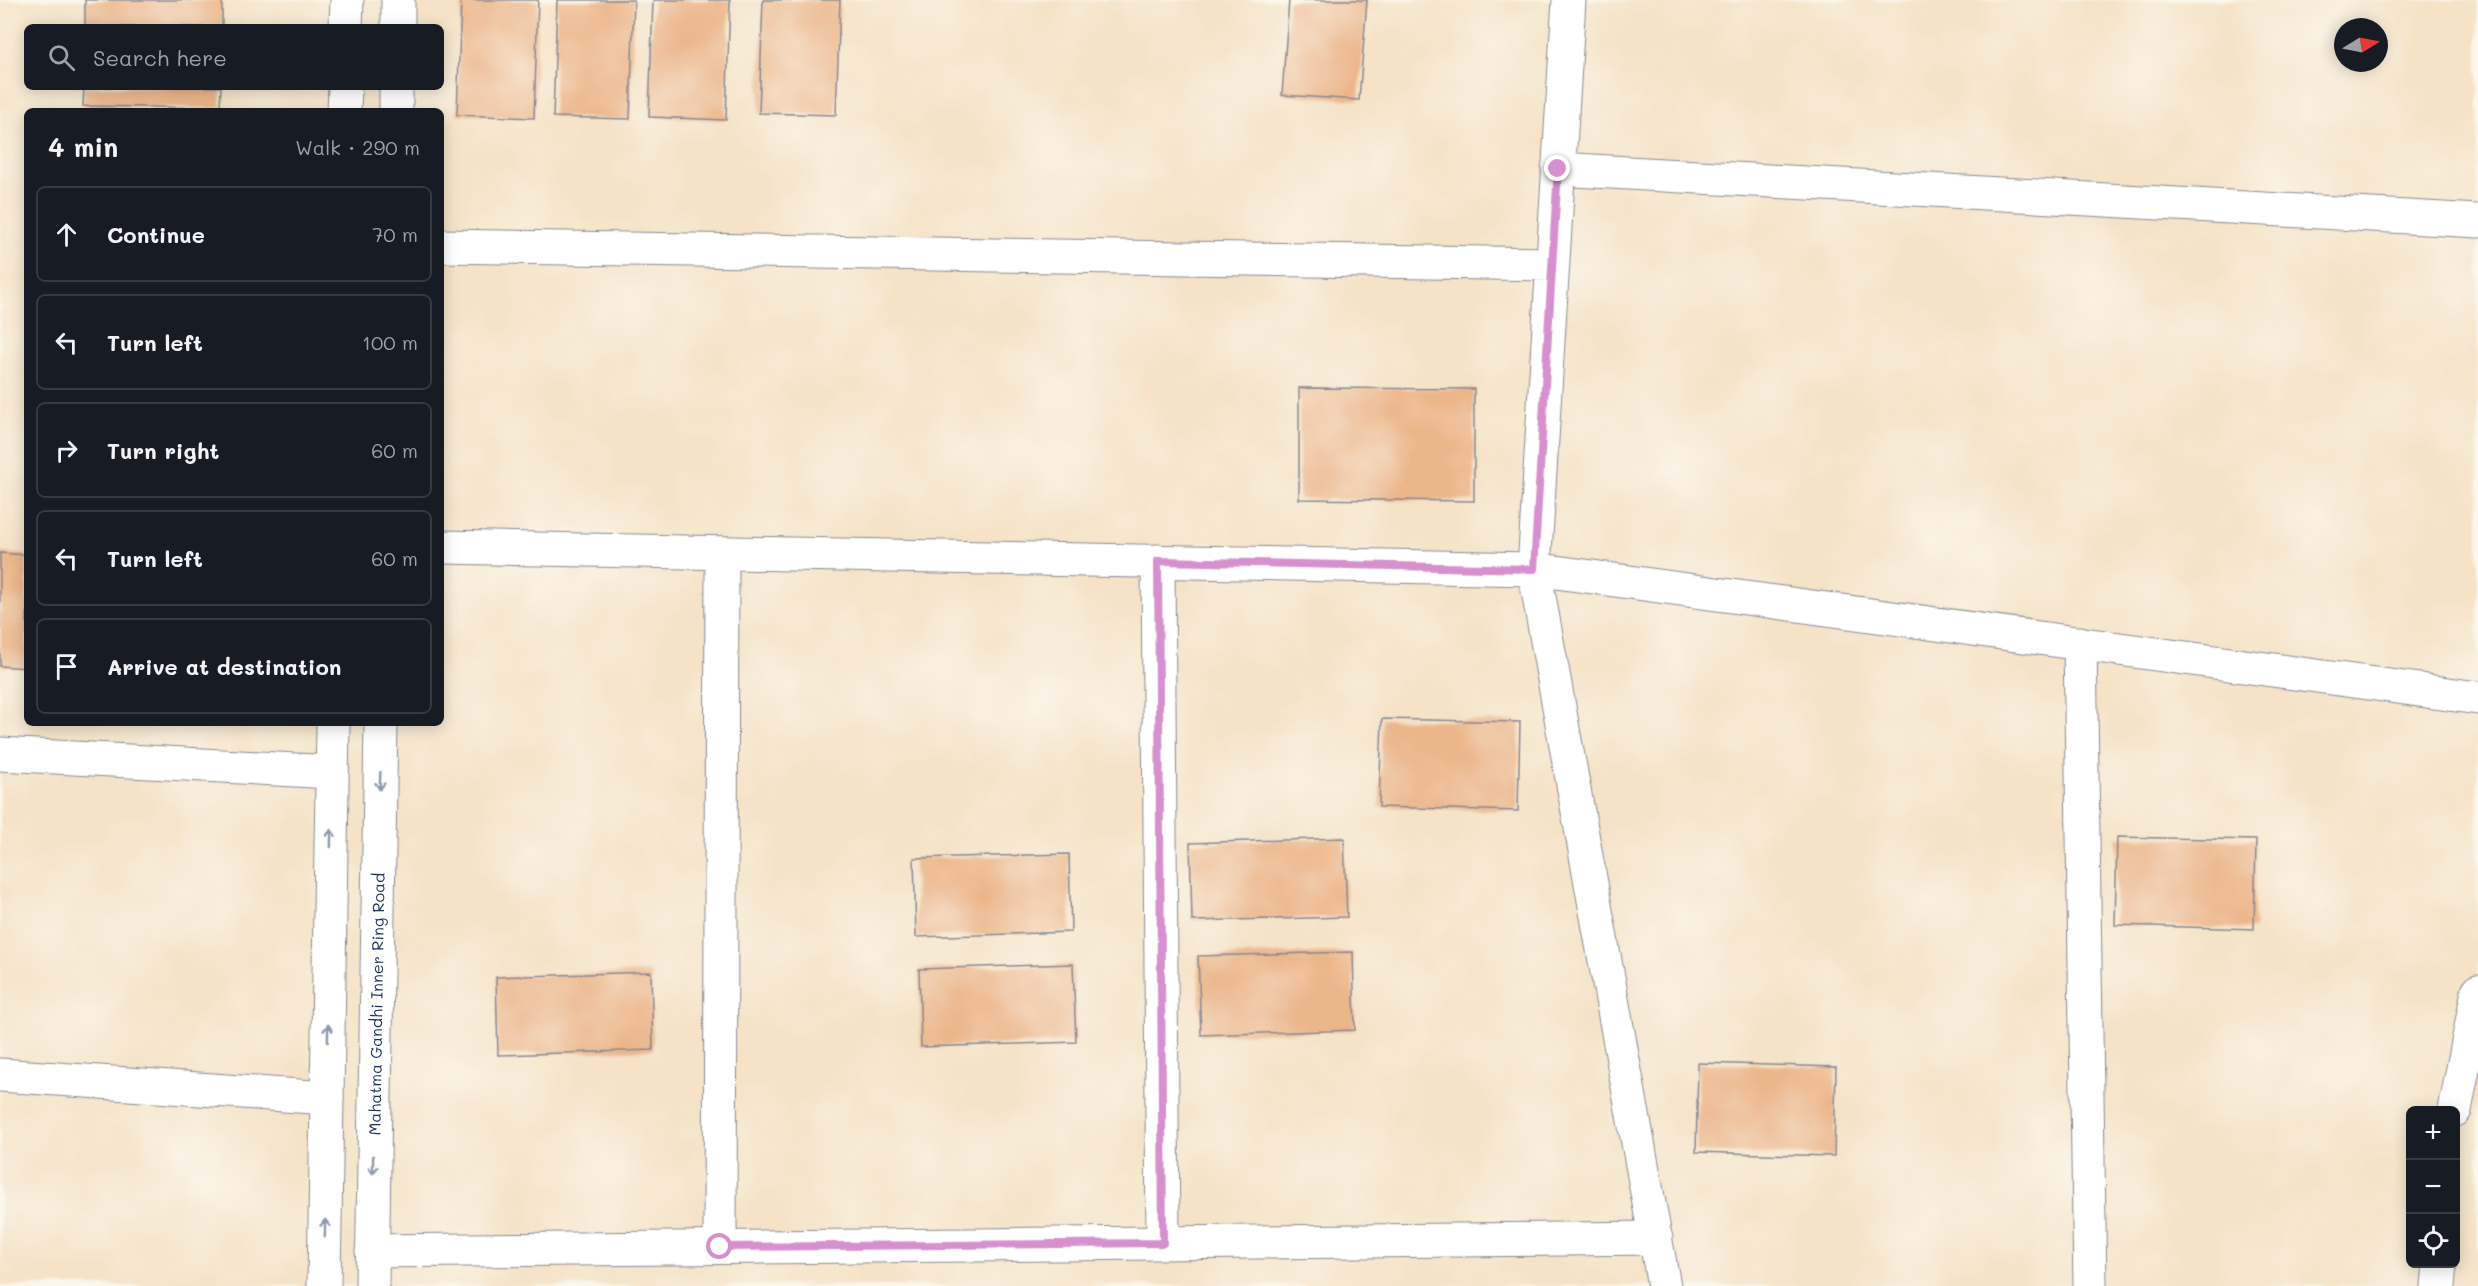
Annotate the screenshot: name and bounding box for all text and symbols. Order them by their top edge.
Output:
north arrow [2334,18,2388,72]
search box [24,24,444,90]
icon: search [45,41,78,74]
text: Search here [93,43,227,72]
text: 4 min [48,130,118,164]
text: Walk · 290 m [295,134,420,160]
route end [1544,155,1570,181]
icon: ahead [50,218,83,251]
text: Continue [107,220,205,249]
text: 70 m [372,221,418,247]
icon: left [50,326,83,359]
text: Turn left [107,328,203,357]
text: 100 m [362,329,418,355]
icon: right [50,434,83,467]
text: Turn right [107,436,219,465]
text: 60 m [371,437,418,463]
icon: left [50,542,83,575]
text: Turn left [107,544,203,573]
text: 60 m [371,545,418,571]
icon: arrive [50,650,83,683]
text: Arrive at destination [107,652,342,681]
one-way arrow [374,771,385,791]
one-way arrow [325,828,337,848]
street label: Mahatma Gandhi Inner Ring Road [363,873,389,1136]
one-way arrow [322,1023,334,1043]
map controls [2406,1106,2460,1268]
button: + [2406,1106,2460,1160]
one-way arrow [368,1155,379,1175]
button: − [2406,1160,2460,1214]
button: locate [2406,1214,2460,1268]
one-way arrow [320,1218,331,1238]
route start [706,1233,732,1259]

